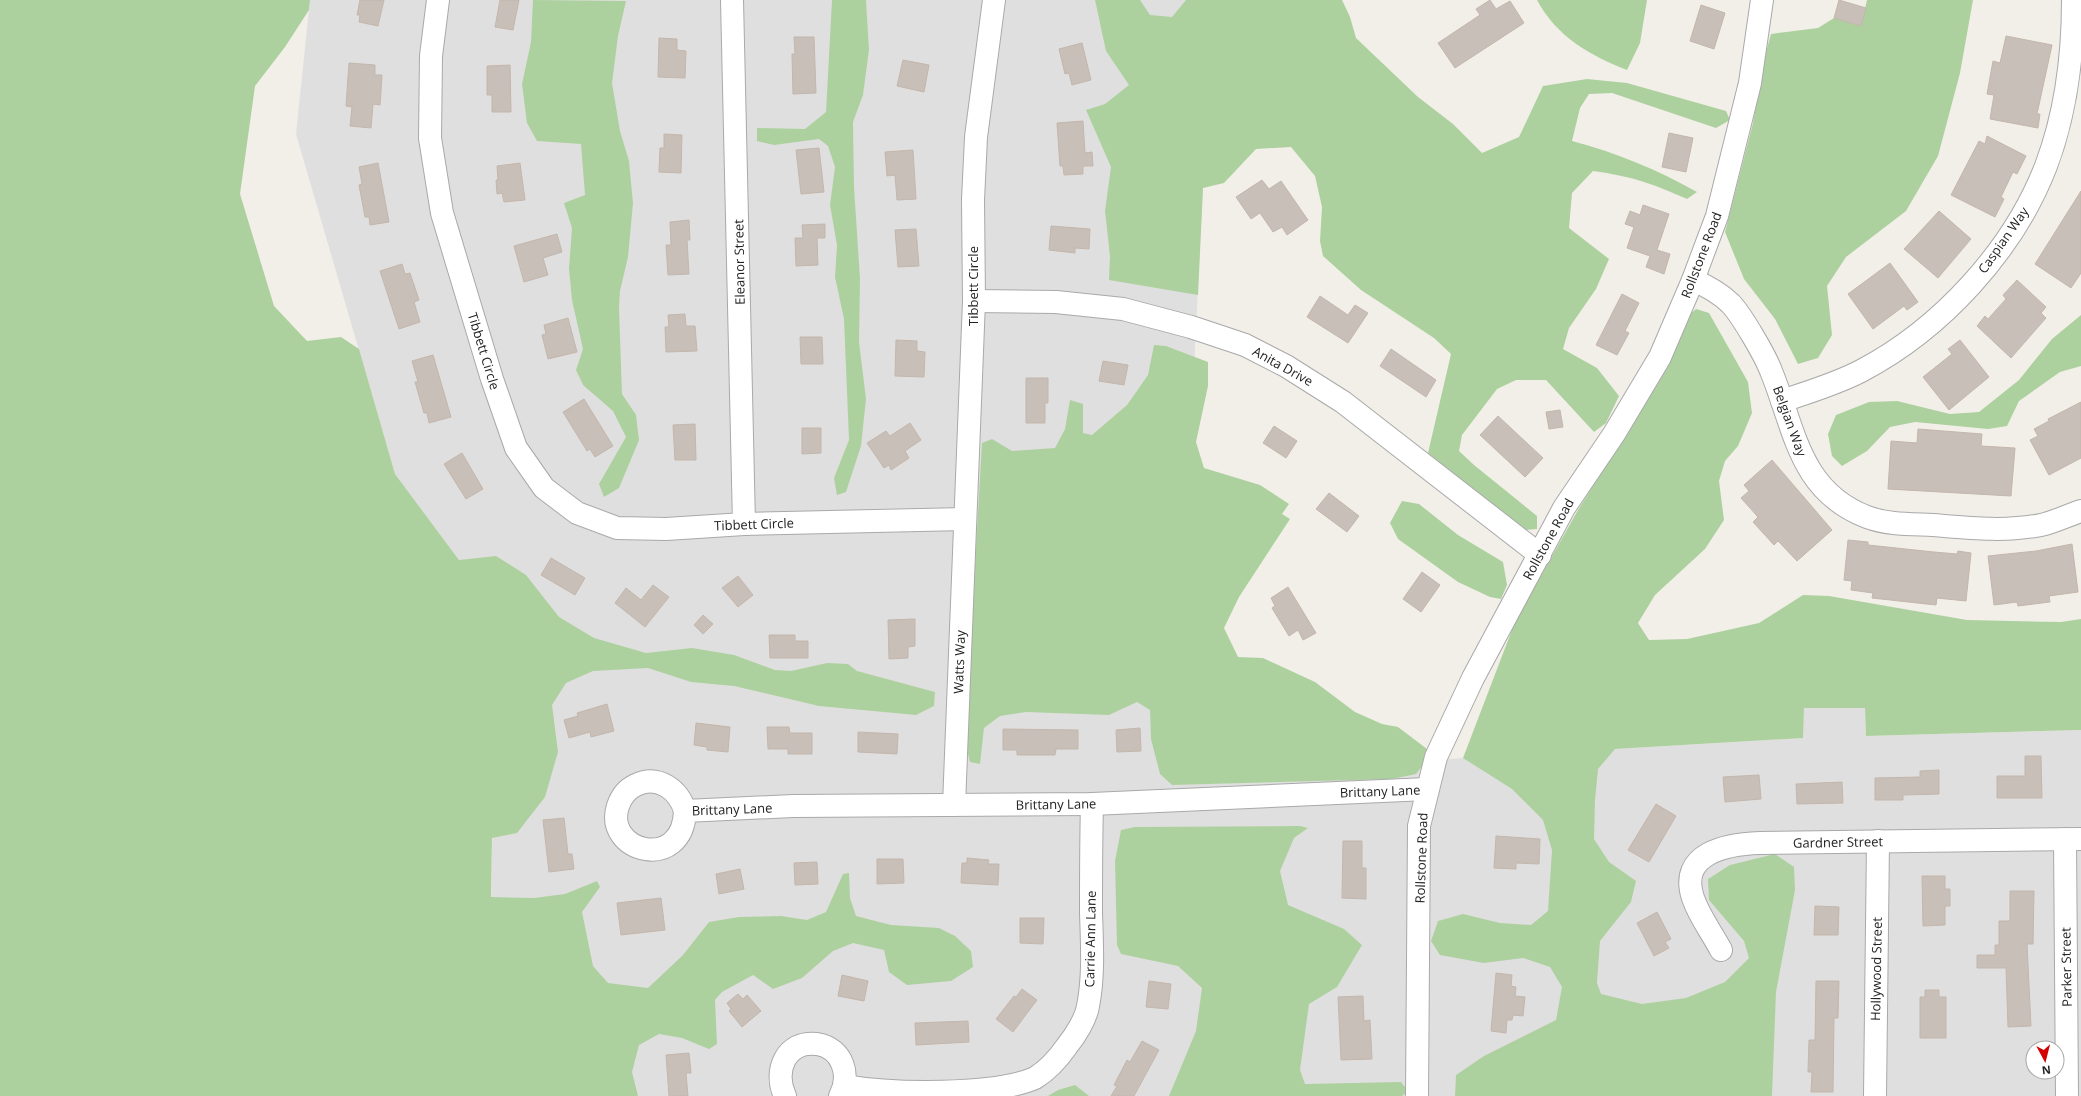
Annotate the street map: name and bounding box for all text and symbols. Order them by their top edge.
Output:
street label: Caspian Way [1974,203,2033,277]
street label: Rollstone Road [1676,209,1726,301]
street label: Eleanor Street [729,219,749,305]
street label: Tibbett Circle [964,246,982,326]
street label: Tibbett Circle [464,310,504,392]
street label: Anita Drive [1250,342,1316,390]
street label: Belgian Way [1769,383,1811,459]
street label: Rollstone Road [1518,495,1578,583]
street label: Tibbett Circle [714,514,794,534]
street label: Watts Way [949,629,969,694]
street label: Brittany Lane [1339,781,1421,801]
street label: Brittany Lane [1016,794,1096,814]
street label: Brittany Lane [691,799,773,819]
street label: Rollstone Road [1410,812,1432,904]
street label: Gardner Street [1793,832,1884,852]
street label: Carrie Ann Lane [1080,890,1100,988]
street label: Hollywood Street [1866,917,1886,1021]
street label: Parker Street [2056,927,2076,1007]
north arrow [2025,1040,2065,1080]
text: N [2041,1062,2052,1078]

